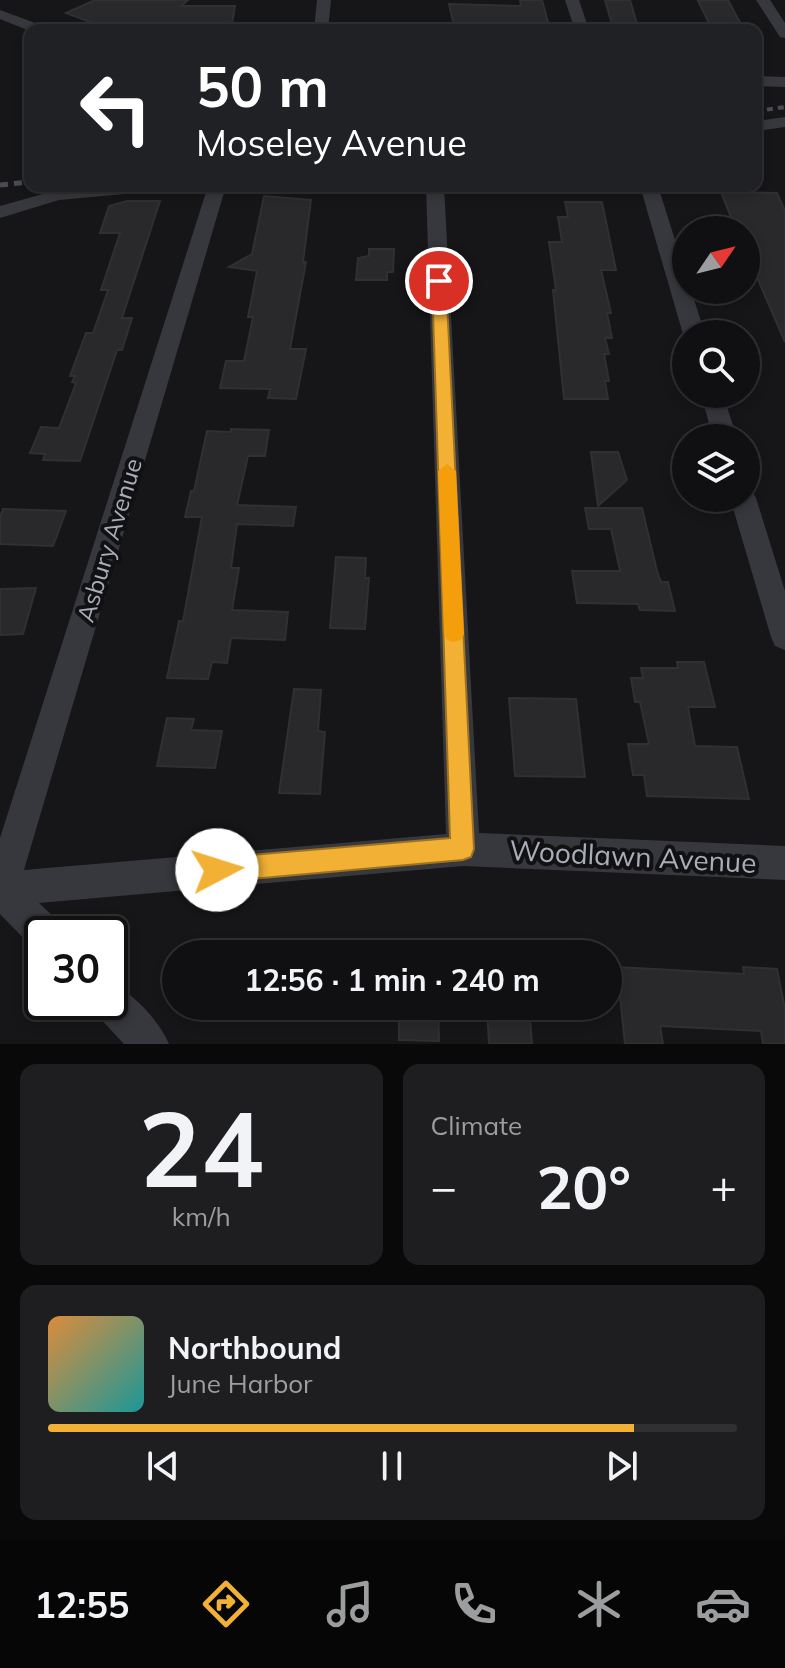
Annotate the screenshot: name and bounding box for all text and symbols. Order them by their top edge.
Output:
text: 50 m [196,51,329,121]
icon: left [64,56,168,160]
text: Moseley Avenue [196,120,467,165]
north arrow [672,216,760,304]
map controls [672,216,760,512]
pin [405,247,473,315]
icon: arrive [417,259,461,303]
button: search [672,320,760,408]
button: layers [672,424,760,512]
street label: Asbury Avenue [70,454,148,626]
position arrow [175,828,259,912]
street label: Woodlawn Avenue [509,832,757,880]
speed limit sign: 30 [24,916,128,1020]
text: 12:56 · 1 min · 240 m [244,961,540,999]
text: 24 [139,1082,264,1213]
text: Climate [431,1109,522,1142]
text: 20° [536,1149,631,1224]
text: − [431,1159,457,1214]
text: + [711,1159,737,1214]
text: km/h [172,1200,231,1233]
text: Northbound [168,1329,341,1367]
text: June Harbor [168,1367,313,1400]
icon: previous [141,1444,185,1488]
icon: pause [370,1444,414,1488]
icon: next [600,1444,644,1488]
icon: directions [198,1576,254,1632]
icon: music [322,1576,378,1632]
icon: phone [446,1576,502,1632]
icon: climate [571,1576,627,1632]
icon: car [695,1576,751,1632]
text: 12:55 [34,1582,129,1627]

